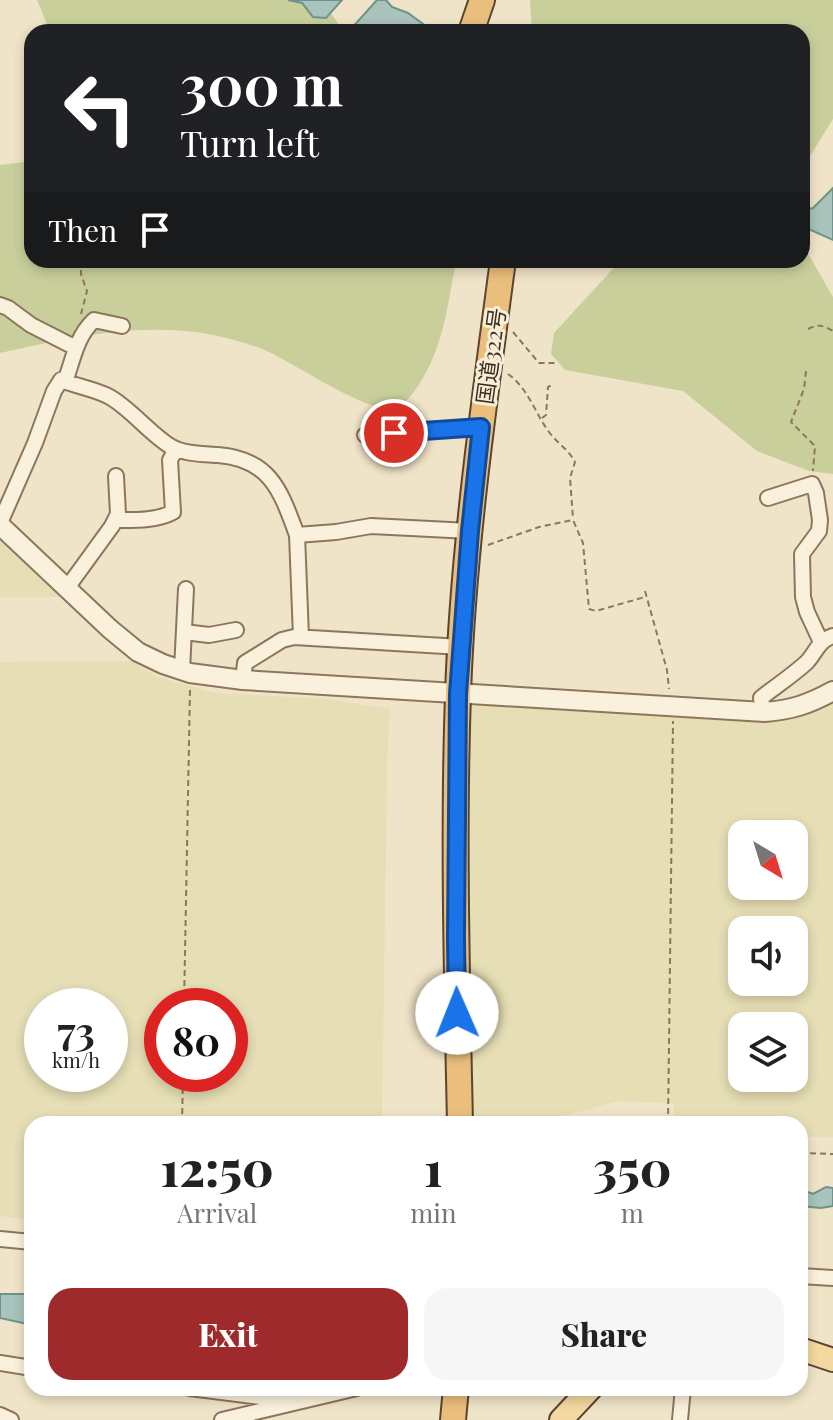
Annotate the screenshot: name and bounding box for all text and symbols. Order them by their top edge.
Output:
text: 300 m [180,46,343,121]
icon: left [48,56,152,160]
text: Turn left [180,118,319,166]
icon: arrive [133,208,177,252]
text: Then [48,210,117,250]
street label: 国道322号 [468,306,512,406]
pin [360,399,428,467]
icon: arrive [372,411,416,455]
north arrow [728,820,808,900]
map controls [728,820,808,1092]
button: sound [728,916,808,996]
position arrow [415,971,499,1055]
speed limit sign: 80 [144,988,248,1092]
text: 73 [57,1003,95,1056]
button: layers [728,1012,808,1092]
text: km/h [52,1046,100,1073]
text: 12:50 [161,1135,274,1199]
text: 1 [424,1135,443,1199]
text: 350 [593,1135,671,1199]
text: Arrival [177,1195,257,1230]
text: min [410,1195,456,1230]
text: m [621,1195,644,1230]
button: Exit [48,1288,408,1380]
button: Share [424,1288,784,1380]

